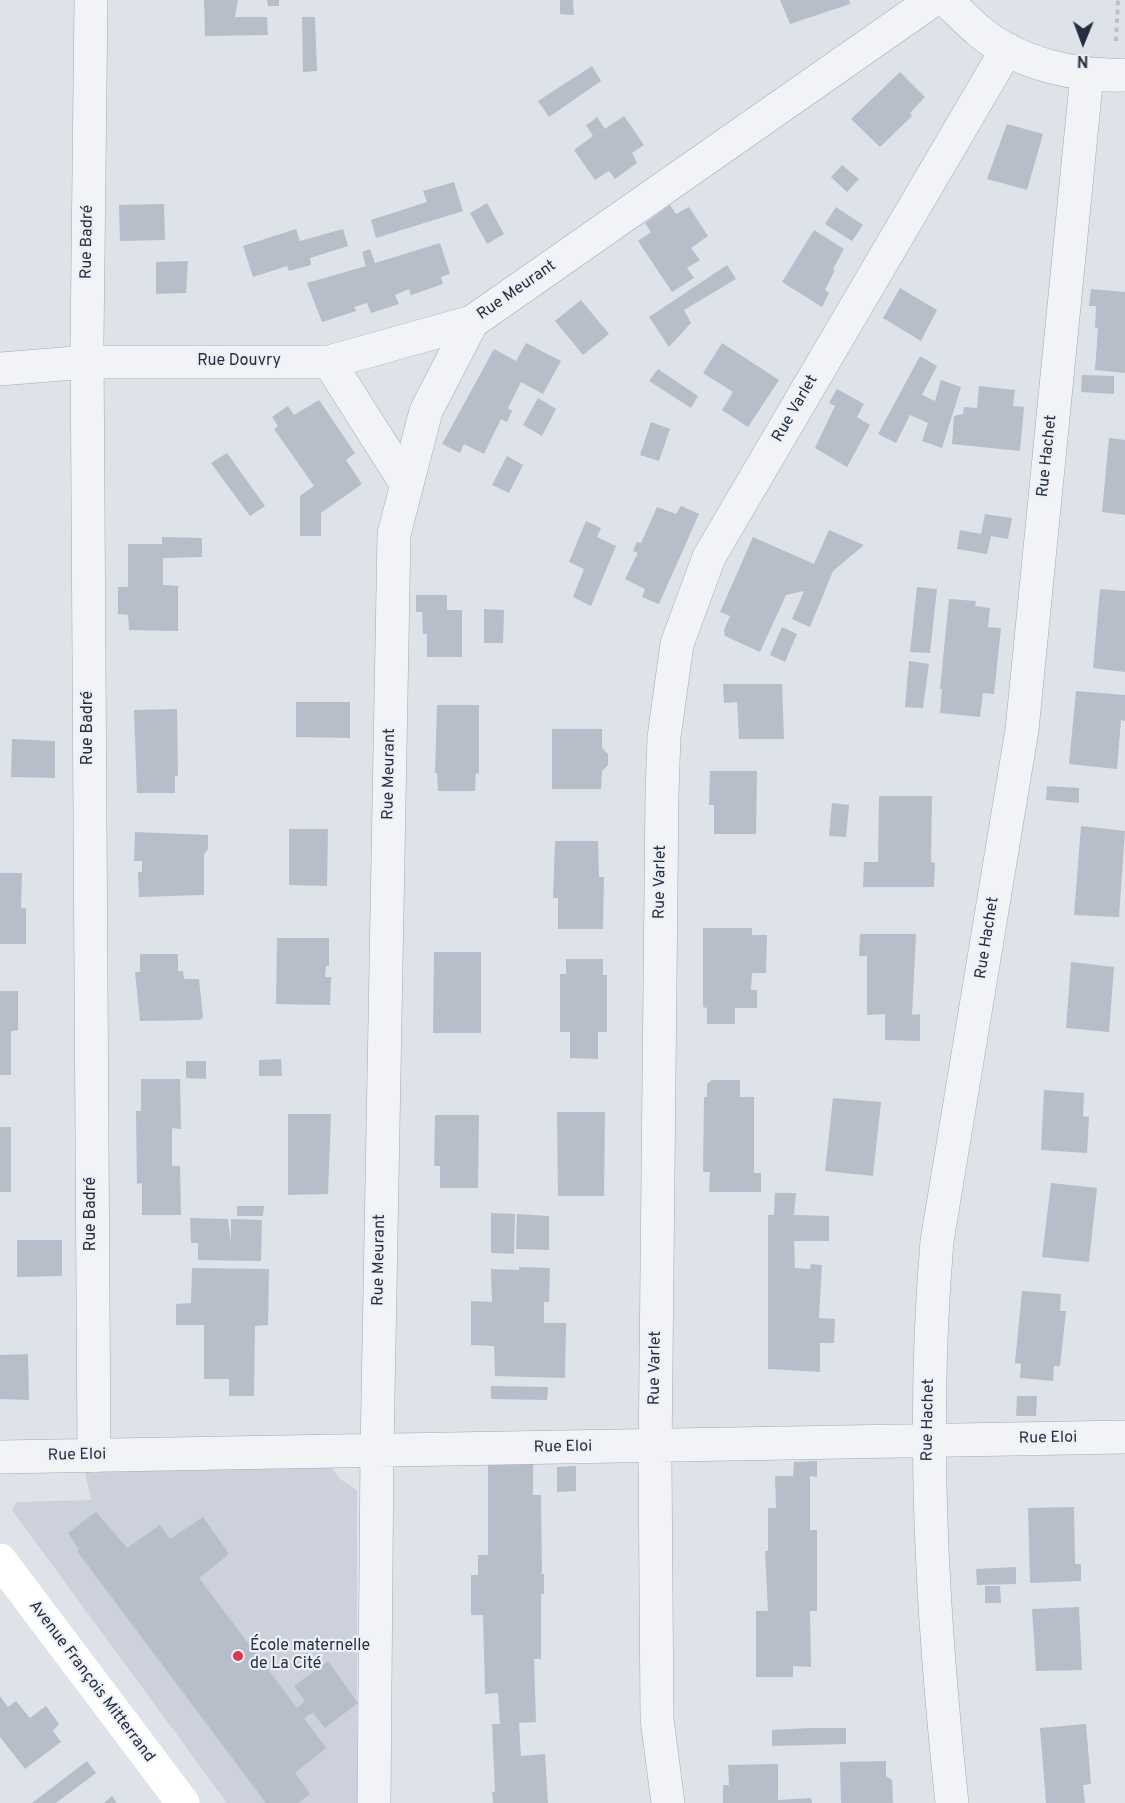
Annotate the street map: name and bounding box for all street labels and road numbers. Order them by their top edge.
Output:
street label: Rue Badré [78,205,98,279]
street label: Rue Meurant [474,257,560,325]
street label: Rue Douvry [197,352,281,372]
street label: Rue Varlet [769,372,823,446]
street label: Rue Hachet [1034,414,1062,498]
street label: Rue Badré [79,691,99,765]
street label: Rue Meurant [380,728,400,820]
street label: Rue Varlet [651,845,671,919]
street label: Rue Hachet [972,896,1004,980]
street label: Rue Badré [82,1177,102,1251]
street label: Rue Meurant [370,1214,390,1306]
street label: Rue Varlet [646,1331,666,1405]
street label: Rue Hachet [919,1378,939,1462]
street label: Rue Eloi [1019,1429,1077,1449]
street label: Rue Eloi [534,1438,592,1458]
street label: Rue Eloi [48,1446,106,1466]
street label: Avenue François Mitterrand [24,1597,158,1767]

